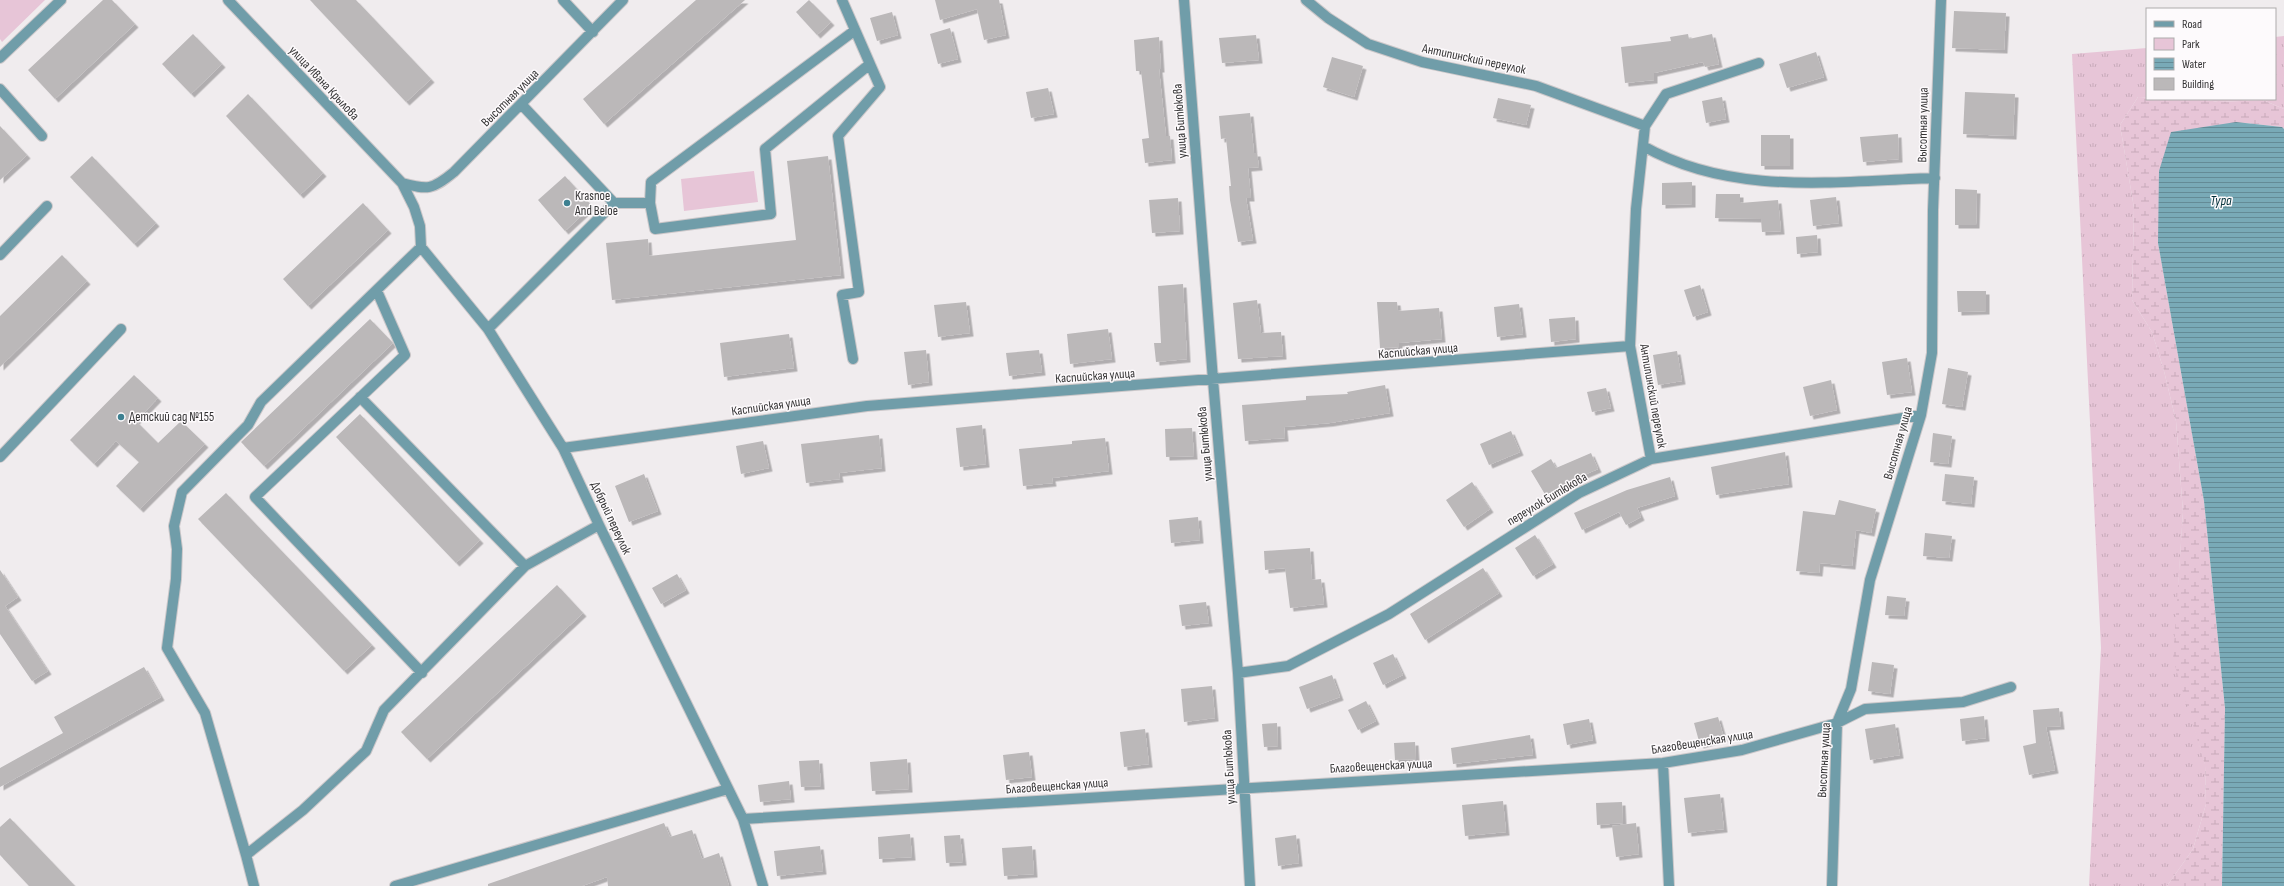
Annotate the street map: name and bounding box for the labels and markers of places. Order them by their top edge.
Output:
place label: Krasnoe And Beloe [574,188,618,219]
marker: Krasnoe And Beloe [562,198,572,208]
place label: Детский сад №155 [129,409,214,425]
marker: Детский сад №155 [116,412,126,422]

